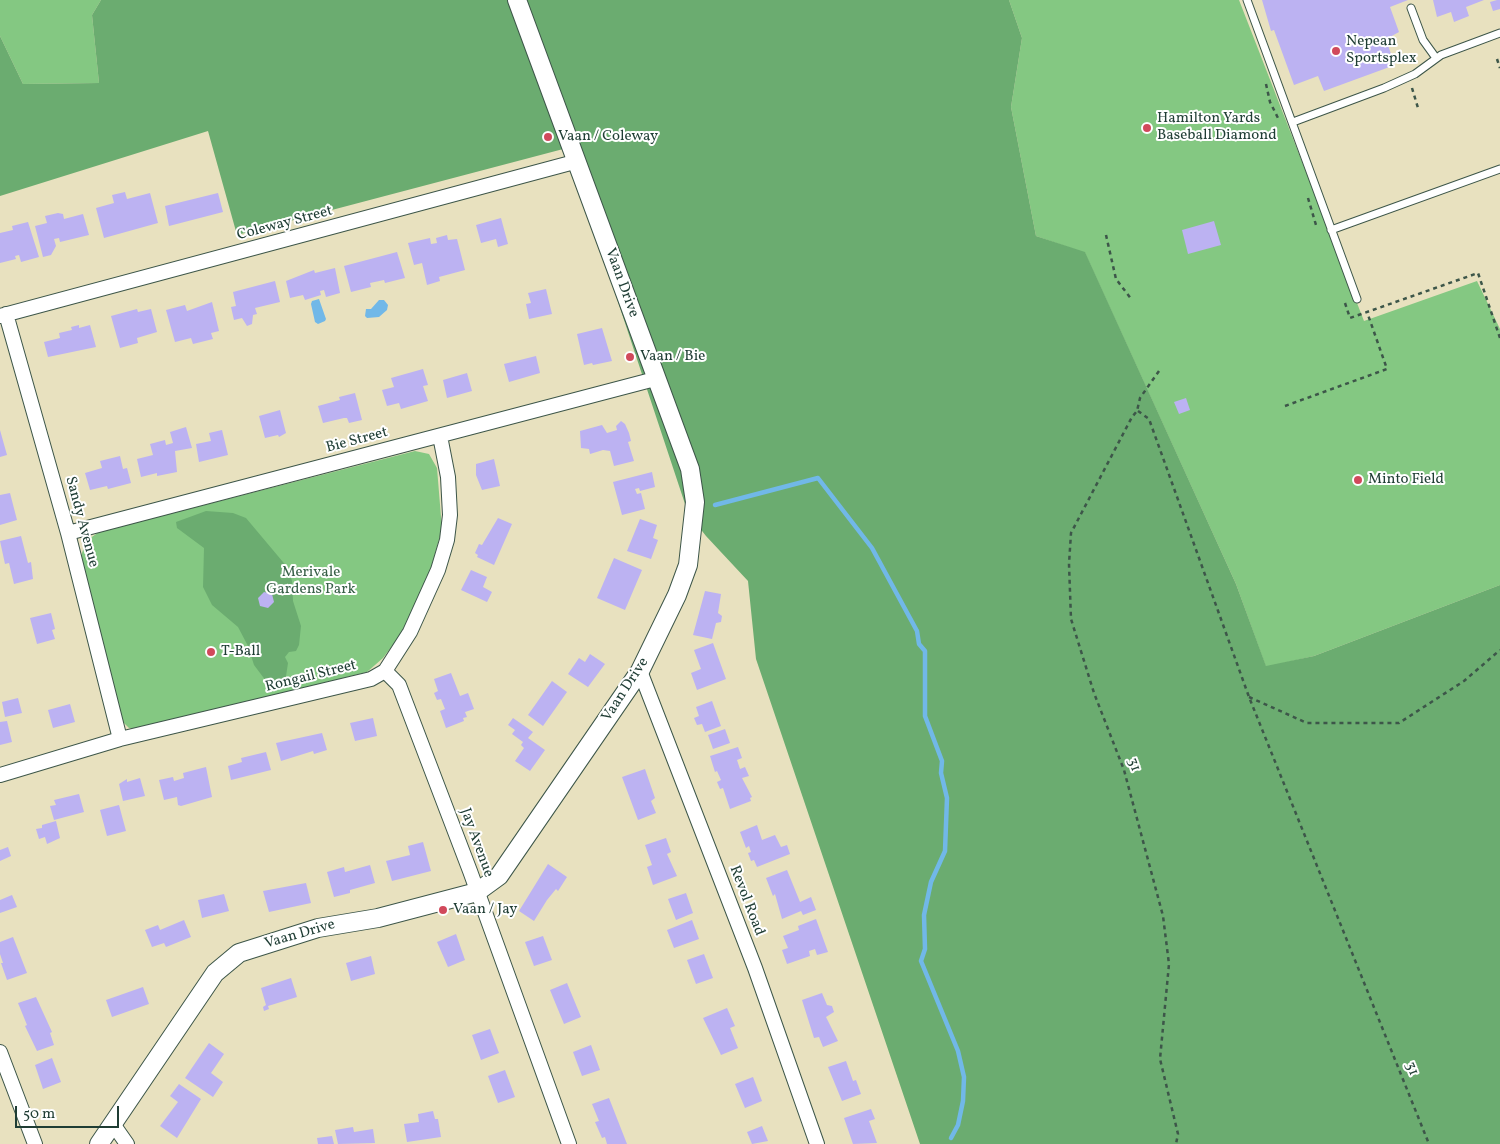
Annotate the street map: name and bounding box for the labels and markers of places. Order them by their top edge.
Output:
place label: Nepean Sportsplex [1346,33,1417,68]
marker: Nepean Sportsplex [1330,45,1342,57]
place label: Hamilton Yards Baseball Diamond [1157,110,1277,145]
marker: Hamilton Yards Baseball Diamond [1141,122,1153,134]
place label: Vaan / Coleway [558,128,658,146]
marker: Vaan / Coleway [542,131,554,143]
place label: Vaan / Bie [640,348,705,366]
marker: Vaan / Bie [624,351,636,363]
place label: Minto Field [1368,471,1444,489]
marker: Minto Field [1352,474,1364,486]
place label: T-Ball [221,643,260,661]
marker: T-Ball [205,646,217,658]
place label: Vaan / Jay [453,901,517,919]
marker: Vaan / Jay [437,904,449,916]

